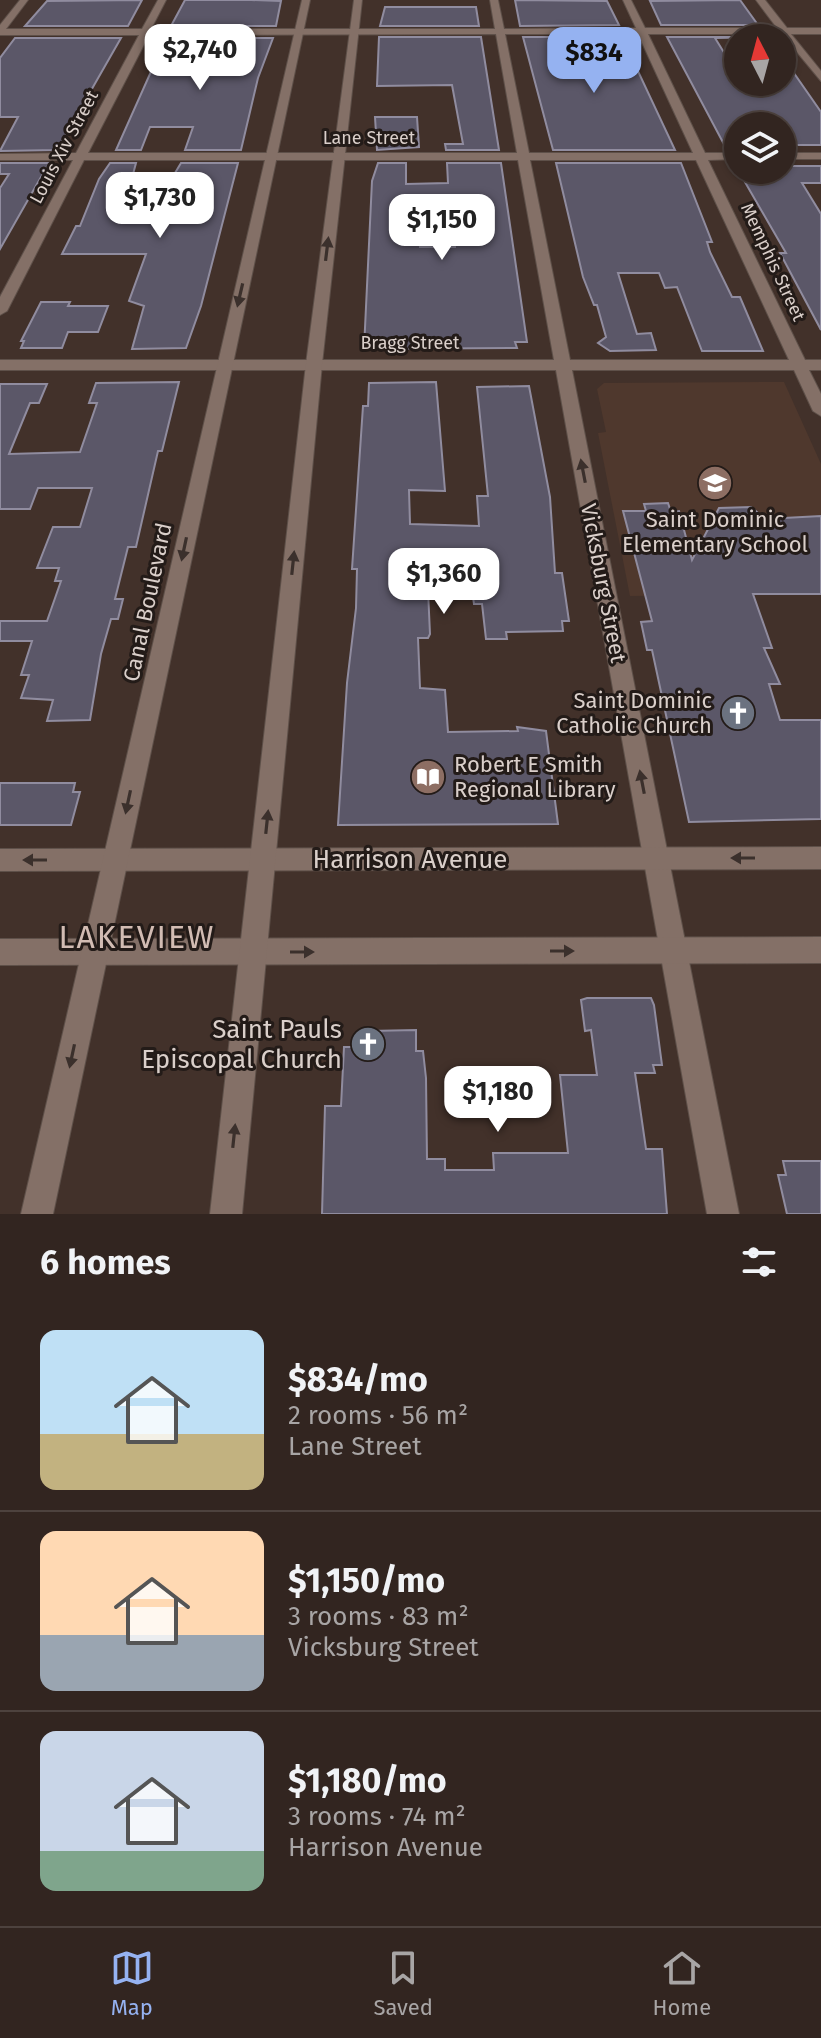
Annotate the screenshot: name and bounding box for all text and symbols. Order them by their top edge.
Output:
pin: $2,740 [135,24,265,92]
north arrow [724,24,796,96]
map controls [724,24,796,184]
pin: $834 [547,27,641,95]
text: $2,740 [163,34,237,65]
text: $834 [565,37,623,68]
street label: Louis Xiv Street [25,86,103,207]
button: layers [724,112,796,184]
street label: Lane Street [323,127,416,149]
pin: $1,730 [95,172,225,240]
text: $1,730 [124,182,196,213]
pin: $1,150 [377,194,507,262]
street label: Memphis Street [736,200,810,325]
text: $1,150 [407,204,477,235]
one-way arrow [321,236,334,261]
one-way arrow [233,282,246,307]
street label: Bragg Street [360,332,460,354]
one-way arrow [576,459,589,484]
school or university icon: Saint Dominic Elementary School [696,464,734,502]
street label: Vicksburg Street [575,501,632,665]
place label: Saint Dominic Elementary School [622,506,808,558]
street label: Canal Boulevard [117,520,178,684]
one-way arrow [177,536,190,561]
pin: $1,360 [379,548,509,616]
one-way arrow [287,550,300,575]
text: $1,360 [406,558,482,589]
place label: Saint Dominic Catholic Church [556,687,712,739]
church icon: Saint Dominic Catholic Church [719,694,757,732]
place label: Robert E Smith Regional Library [454,751,616,803]
library icon: Robert E Smith Regional Library [409,758,447,796]
one-way arrow [635,769,648,794]
one-way arrow [121,790,134,815]
one-way arrow [260,809,273,834]
street label: Harrison Avenue [313,844,507,875]
one-way arrow [730,852,755,864]
one-way arrow [22,854,47,866]
district label: LAKEVIEW [58,918,216,956]
one-way arrow [550,945,575,957]
one-way arrow [290,946,315,958]
place label: Saint Pauls Episcopal Church [141,1014,342,1075]
church icon: Saint Pauls Episcopal Church [349,1025,387,1063]
one-way arrow [65,1044,78,1069]
pin: $1,180 [433,1066,563,1134]
text: $1,180 [462,1076,534,1107]
one-way arrow [228,1123,241,1148]
icon: filters [737,1240,781,1284]
text: 6 homes [40,1242,171,1283]
text: $834/mo [288,1359,428,1400]
icon: home [104,1362,200,1458]
text: 2 rooms · 56 m² [288,1400,468,1431]
text: Lane Street [288,1431,422,1462]
text: $1,150/mo [288,1560,445,1601]
icon: home [104,1563,200,1659]
text: 3 rooms · 83 m² [288,1601,469,1632]
text: Vicksburg Street [288,1632,479,1663]
text: $1,180/mo [288,1760,447,1801]
icon: home [104,1763,200,1859]
text: 3 rooms · 74 m² [288,1801,466,1832]
text: Harrison Avenue [288,1832,483,1863]
tab: Map [110,1946,154,2021]
tab: Saved [373,1946,433,2021]
tab: Home [653,1946,711,2021]

